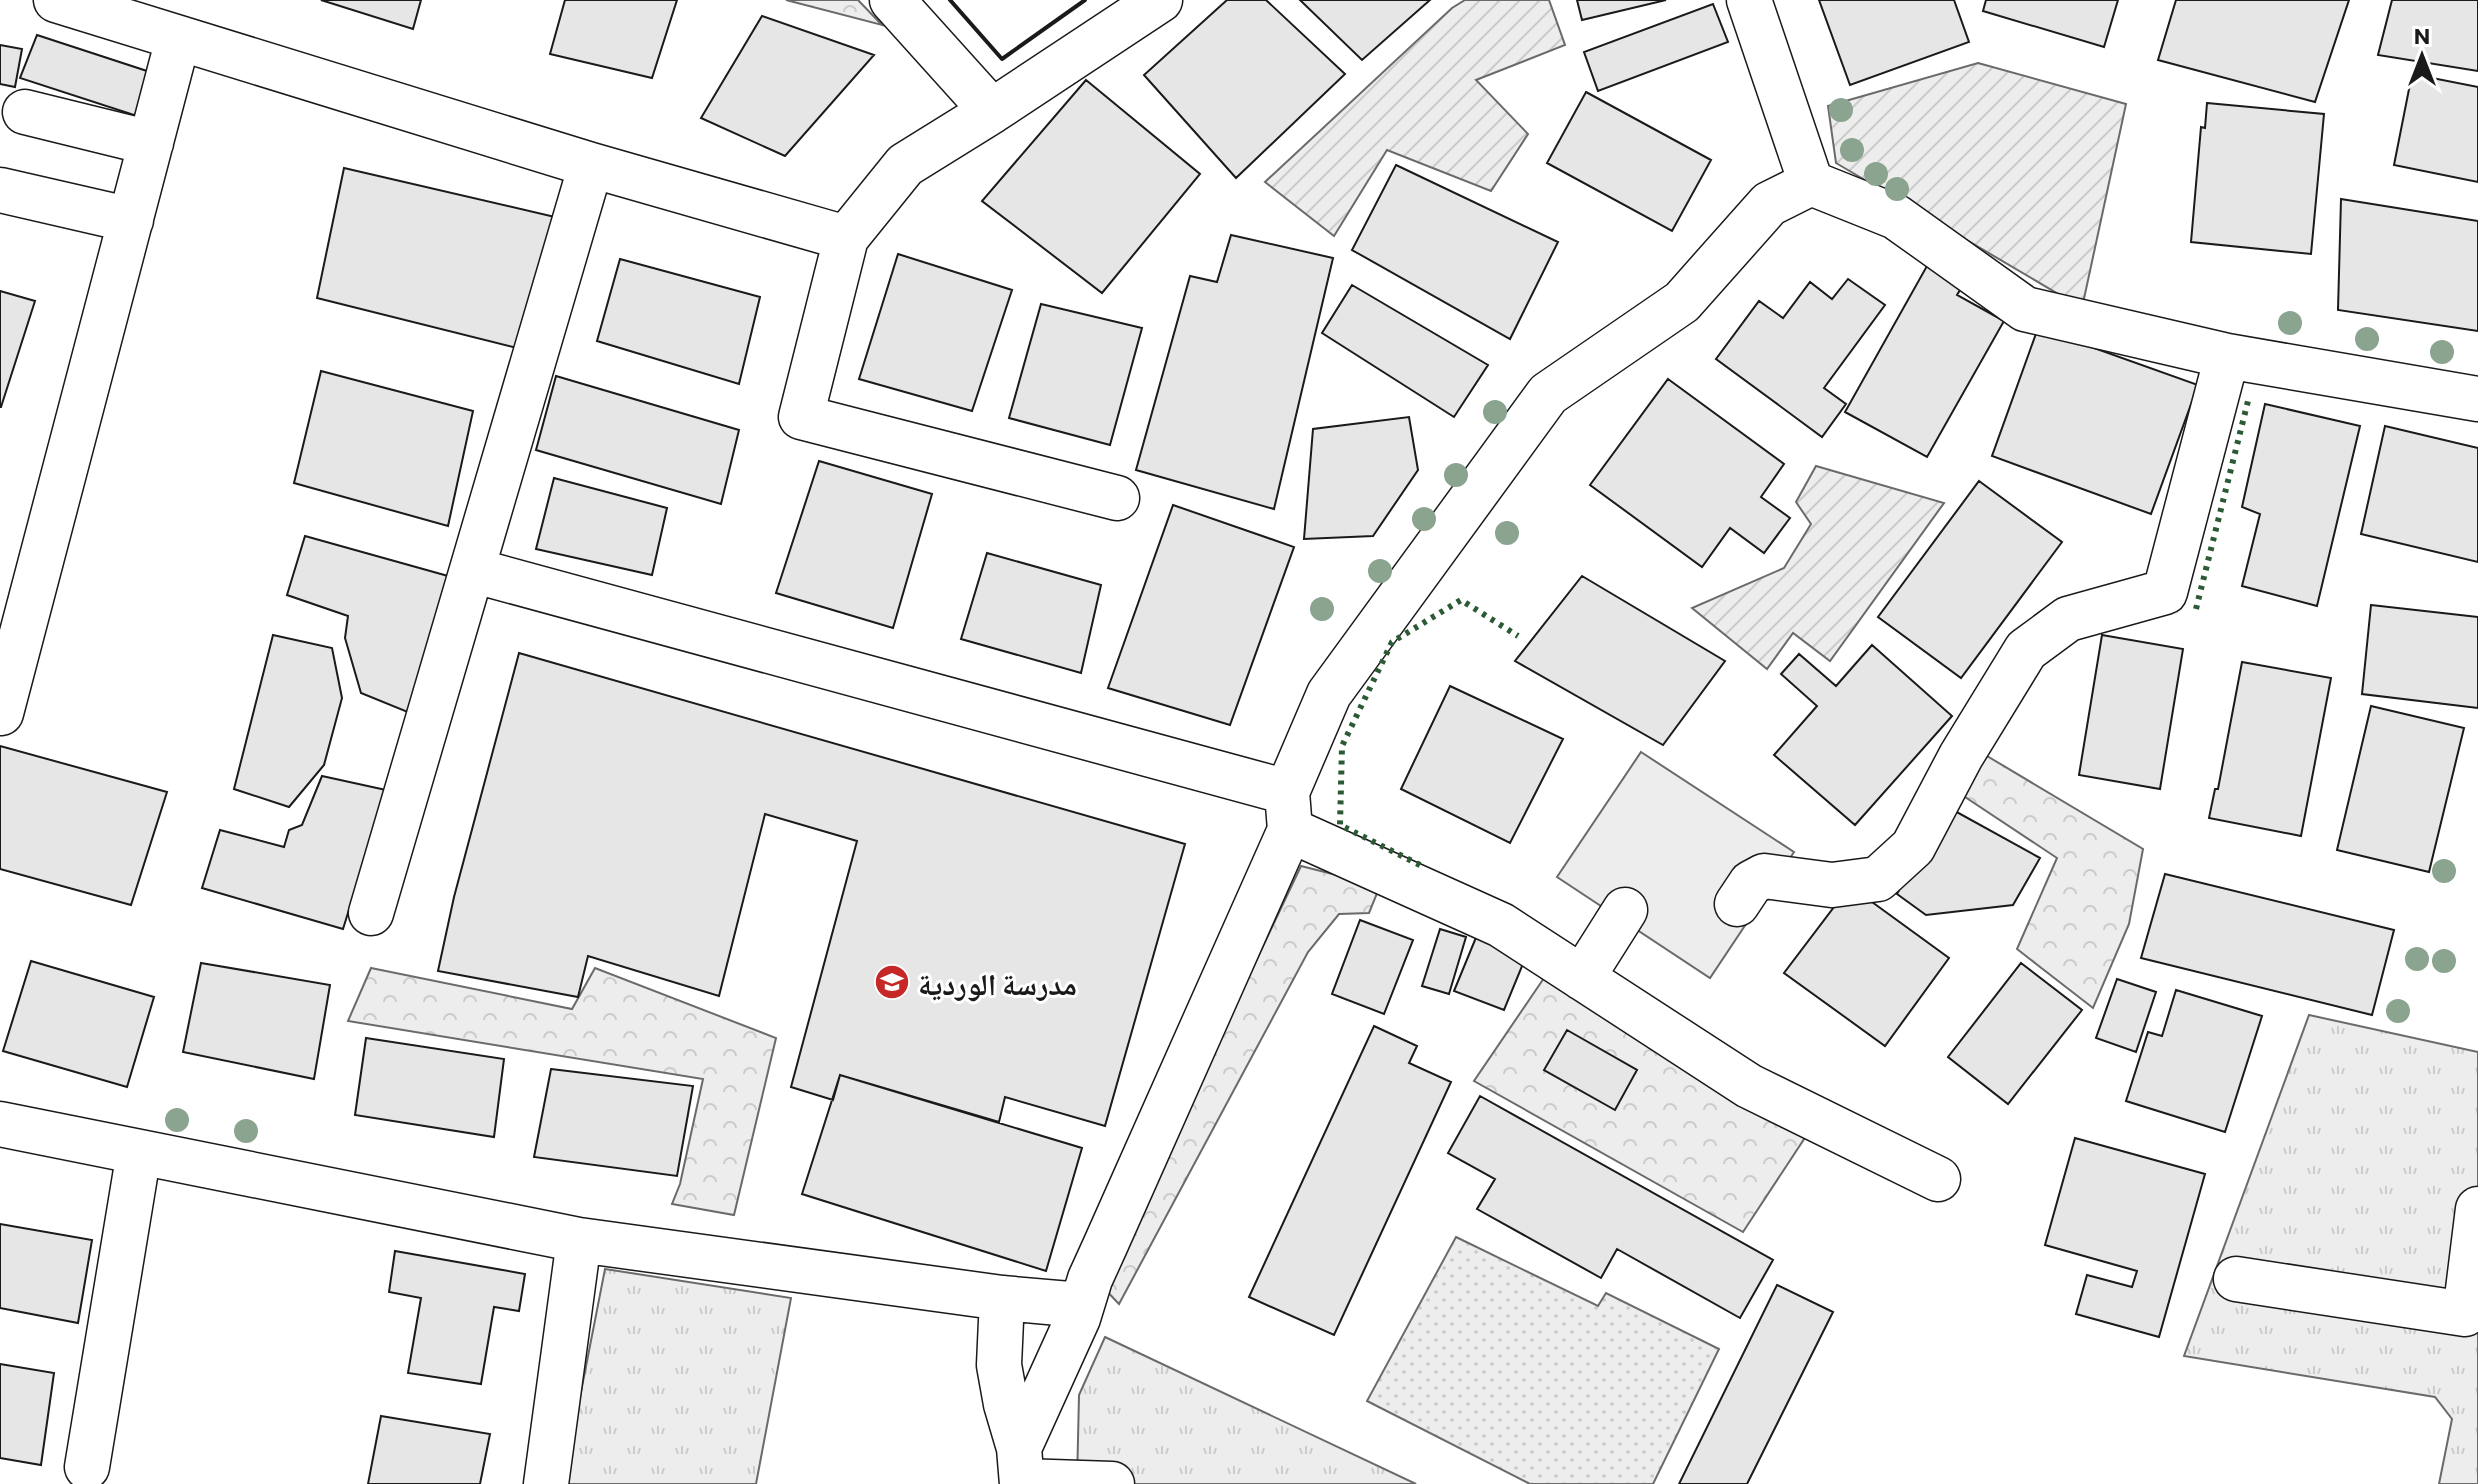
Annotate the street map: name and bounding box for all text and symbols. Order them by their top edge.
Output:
north arrow [2382,16,2462,96]
text: N [2414,22,2430,49]
school or university icon: مدرسة الوردية [873,963,911,1001]
place label: مدرسة الوردية [918,964,1077,1002]

